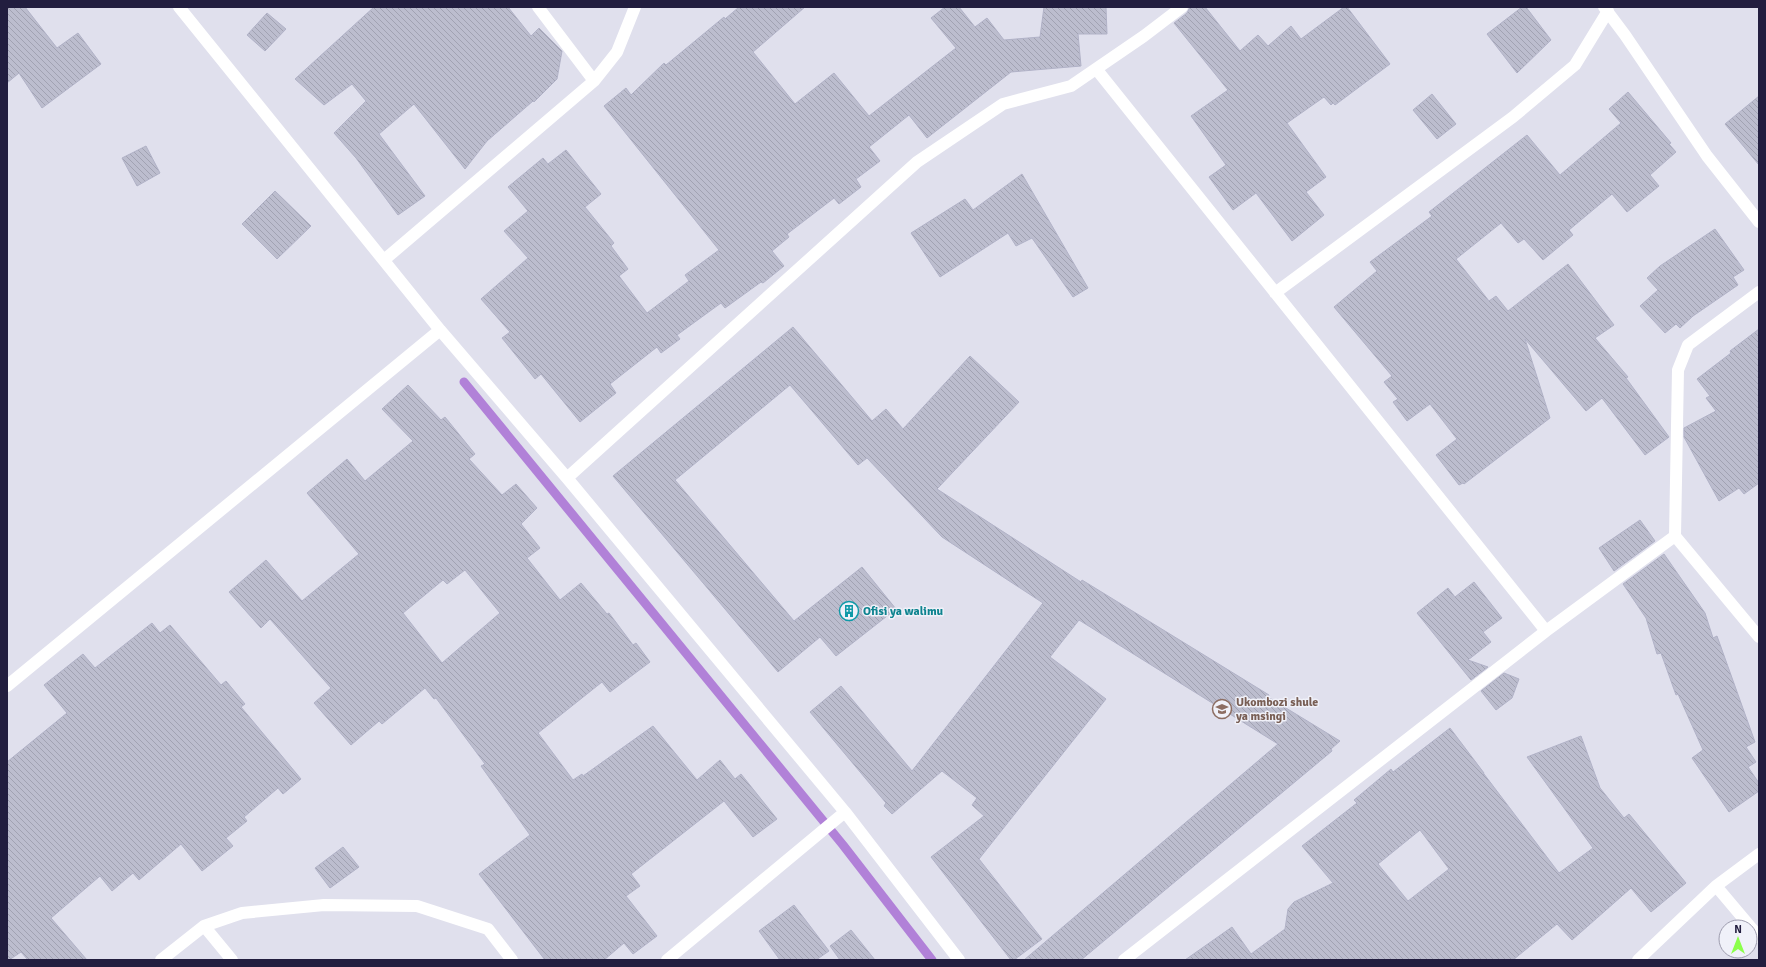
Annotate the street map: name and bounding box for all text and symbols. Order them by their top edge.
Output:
building icon: Ofisi ya walimu [838,600,860,622]
place label: Ofisi ya walimu [863,604,944,619]
place label: Ukombozi shule ya msingi [1235,695,1318,724]
school or university icon: Ukombozi shule ya msingi [1211,698,1233,720]
north arrow [1718,919,1758,959]
text: N [1734,923,1742,936]

